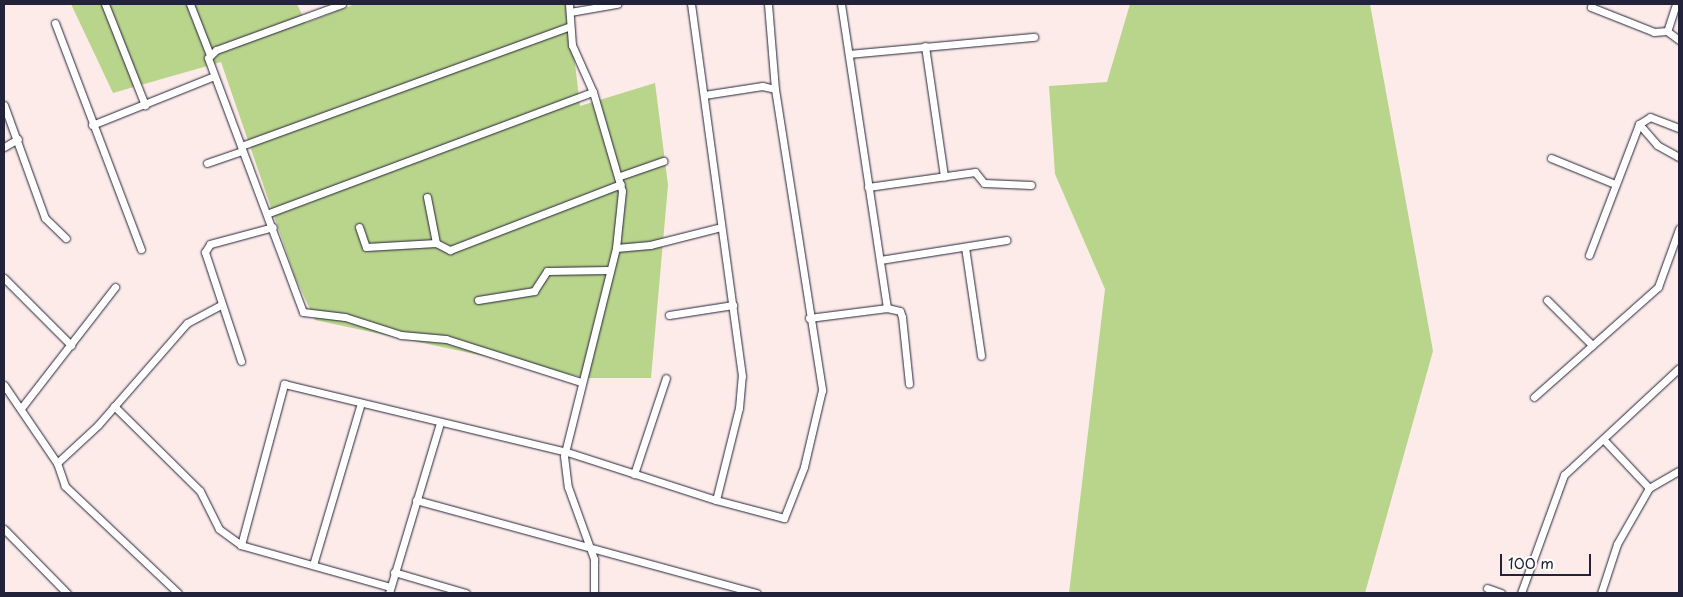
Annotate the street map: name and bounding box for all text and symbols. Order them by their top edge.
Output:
scale bar [1503,544,1594,576]
text: 100 m [1508,551,1554,574]

